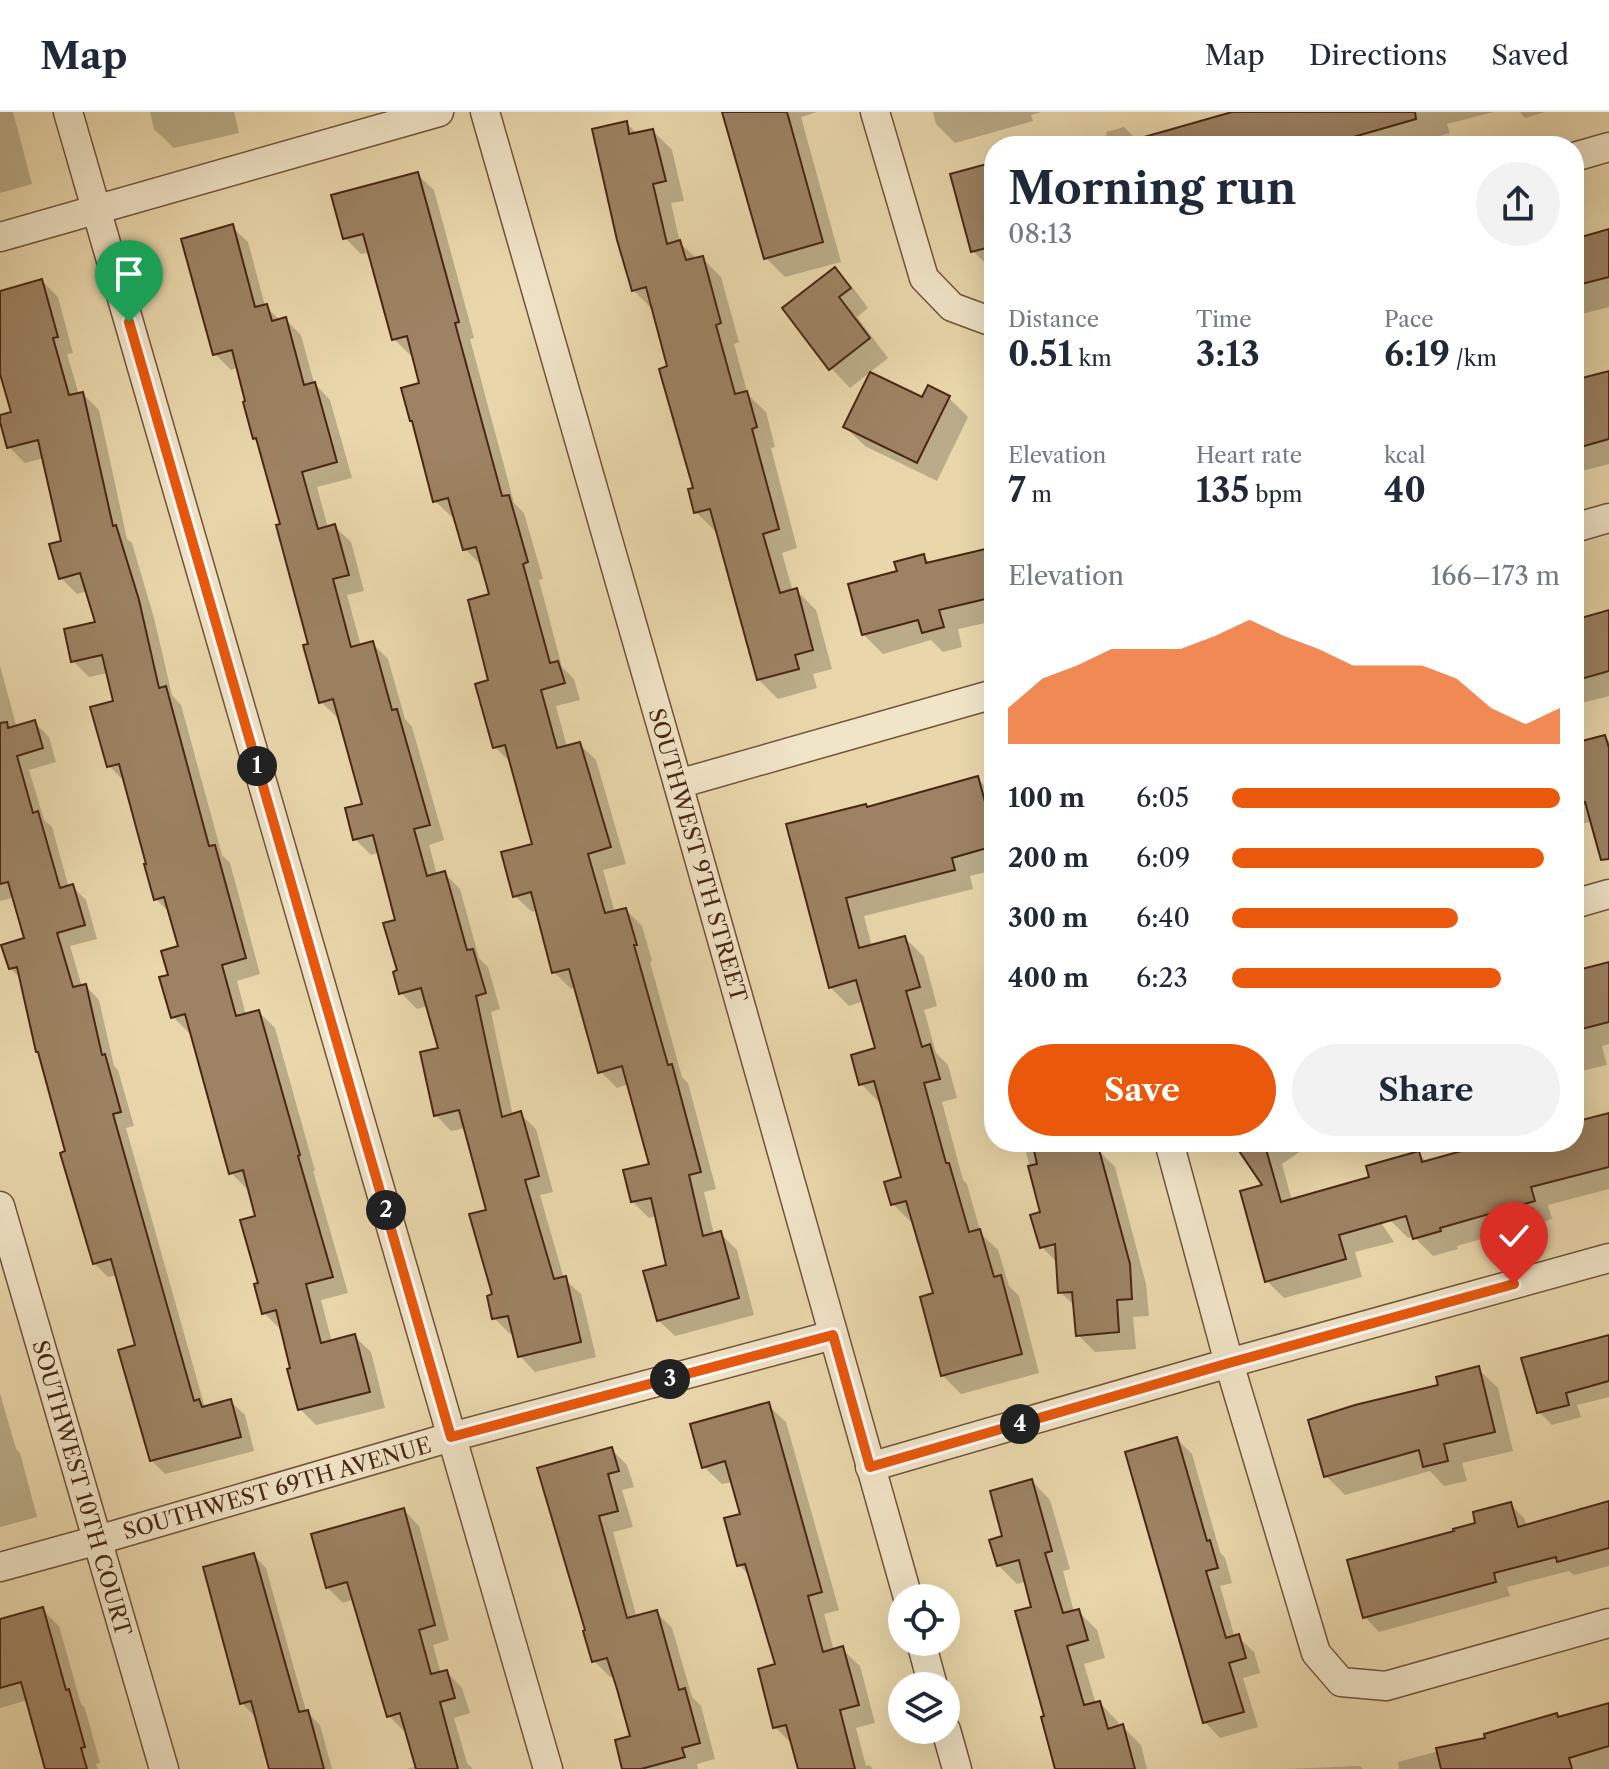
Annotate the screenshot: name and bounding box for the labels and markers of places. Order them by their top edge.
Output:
pin [95,240,163,322]
pin: 1 [237,746,277,786]
pin: 2 [366,1190,406,1230]
pin [1480,1202,1548,1284]
pin: 3 [650,1359,690,1399]
pin: 4 [1000,1404,1040,1444]

